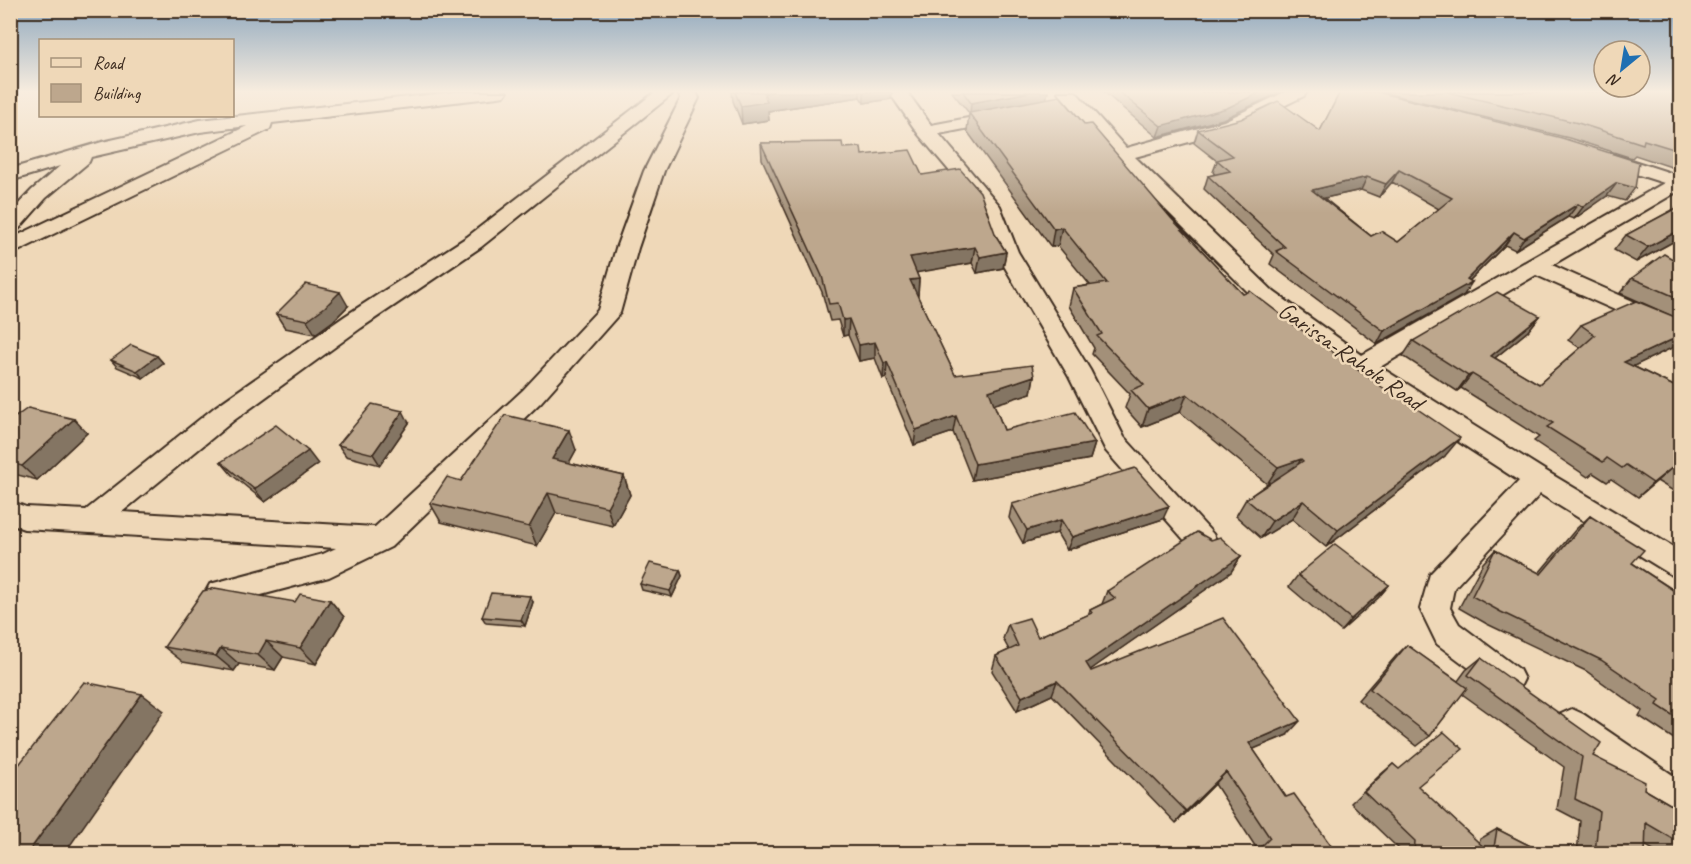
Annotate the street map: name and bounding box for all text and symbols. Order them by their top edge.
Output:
legend [39,39,234,117]
north arrow [1592,39,1652,99]
text: Road [93,52,126,74]
text: N [1603,68,1624,92]
text: Building [93,82,142,104]
street label: Garissa-Rahole Road [1273,295,1432,419]

